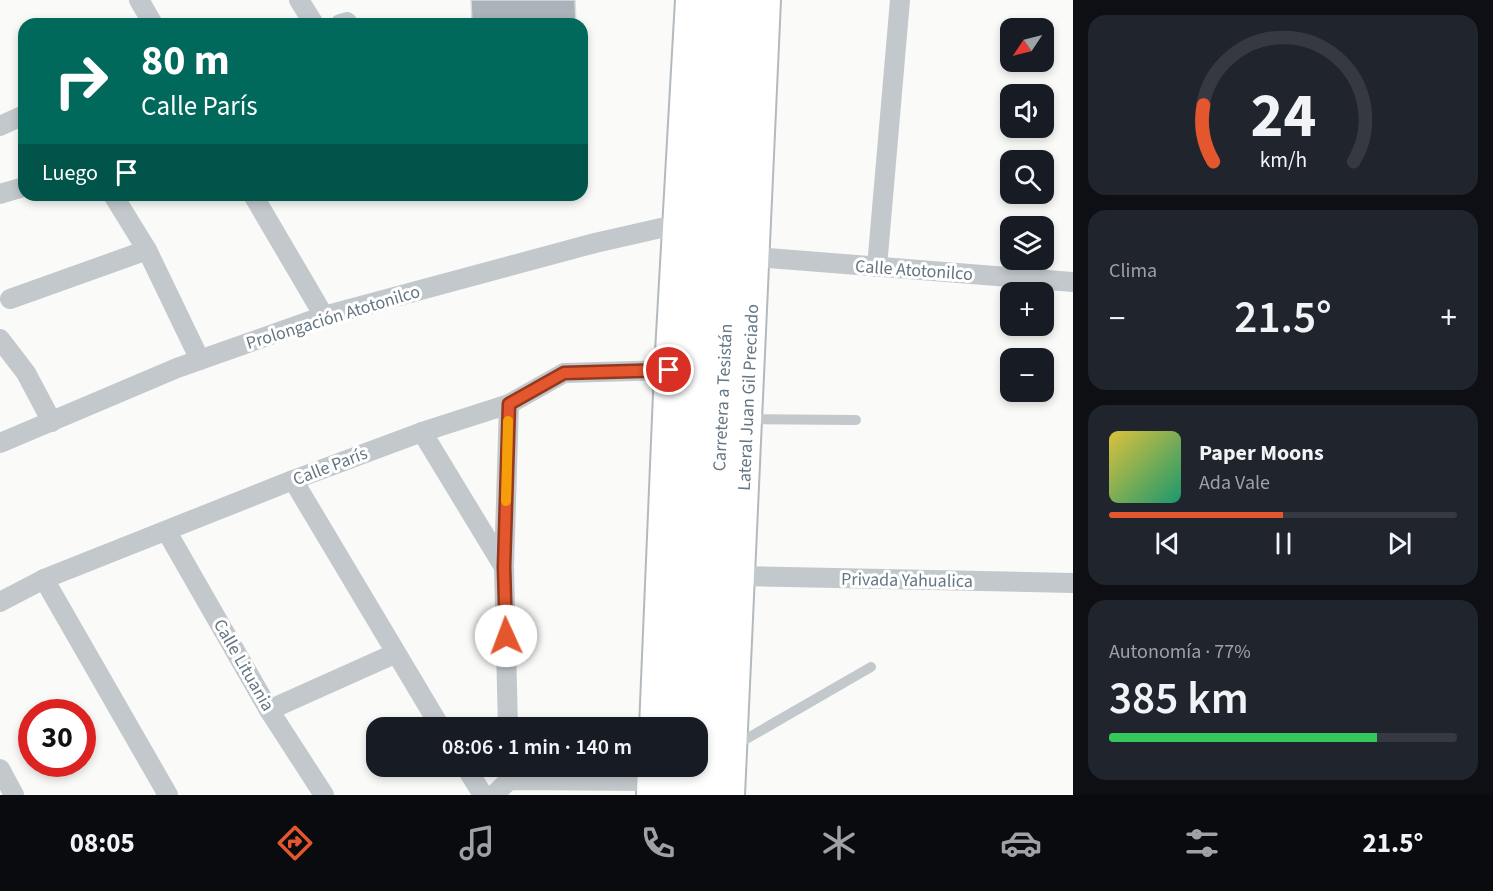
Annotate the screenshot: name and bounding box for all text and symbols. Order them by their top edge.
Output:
north arrow [1000,18,1054,72]
map controls [1000,18,1054,402]
text: 80 m [141,31,230,91]
icon: right [42,42,120,120]
text: 24 [1250,72,1316,161]
button: sound [1000,84,1054,138]
text: Calle París [141,87,258,126]
text: km/h [1259,145,1307,176]
button: search [1000,150,1054,204]
icon: arrive [110,156,143,189]
text: Luego [42,157,98,189]
button: layers [1000,216,1054,270]
street label: Calle Atotonilco [854,254,974,287]
text: Clima [1109,257,1157,285]
street label: Prolongación Atotonilco [243,279,423,356]
button: + [1000,282,1054,336]
text: 21.5° [1234,286,1332,350]
text: − [1109,295,1125,342]
text: + [1441,295,1457,342]
street label: Lateral Juan Gil Preciado [732,304,765,491]
street label: Carretera a Tesistán [707,323,739,472]
pin [643,344,694,395]
button: − [1000,348,1054,402]
icon: arrive [652,353,685,386]
text: Paper Moons [1199,437,1324,469]
street label: Calle París [289,441,371,492]
text: Ada Vale [1199,469,1270,497]
icon: previous [1151,527,1184,560]
icon: pause [1267,527,1300,560]
icon: next [1383,527,1416,560]
street label: Privada Yahualica [841,567,973,594]
position arrow [474,604,538,668]
street label: Calle Lituania [207,615,280,716]
text: Autonomía · 77% [1109,638,1251,666]
text: 385 km [1109,667,1249,731]
speed limit sign: 30 [18,699,96,777]
text: 08:06 · 1 min · 140 m [442,731,632,763]
icon: directions [274,822,316,864]
icon: music [456,822,498,864]
icon: phone [637,822,679,864]
icon: climate [818,822,860,864]
icon: car [1000,822,1042,864]
icon: filters [1181,822,1223,864]
text: 08:05 [70,824,135,863]
text: 21.5° [1363,824,1423,863]

